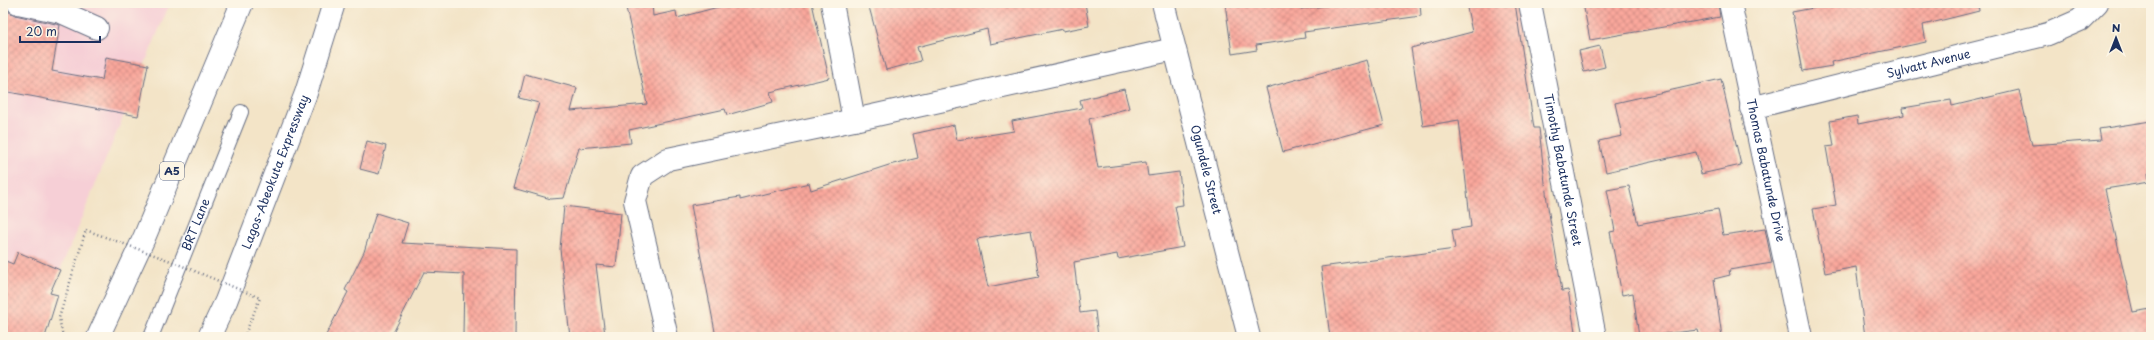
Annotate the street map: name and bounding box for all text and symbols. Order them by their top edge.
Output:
scale bar [20,18,100,44]
north arrow [2096,18,2136,58]
text: N [2112,19,2121,36]
text: 20 m [26,22,57,40]
street label: Sylvatt Avenue [1885,44,1972,82]
street label: Lagos-Abeokuta Expressway [237,92,313,252]
street label: Timothy Babatunde Street [1540,92,1587,247]
street label: Thomas Babatunde Drive [1743,97,1790,243]
street label: Ogundele Street [1187,123,1227,216]
road number: A5 [160,162,184,180]
street label: BRT Lane [176,195,214,253]

